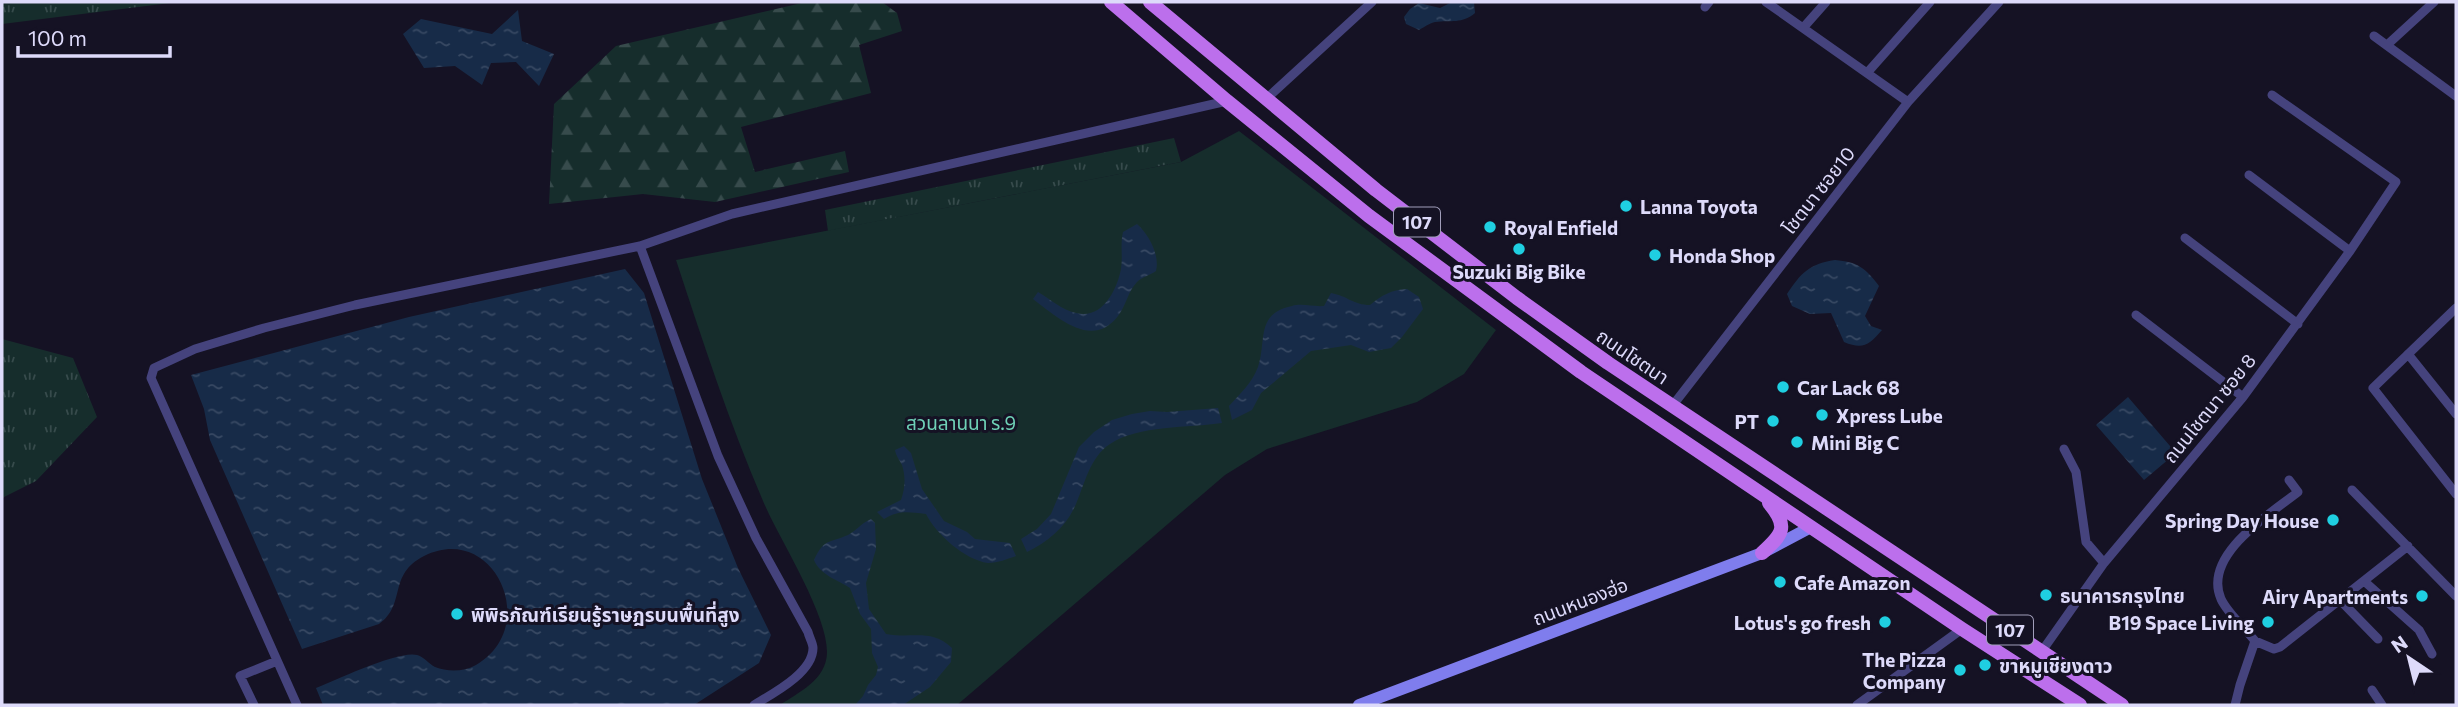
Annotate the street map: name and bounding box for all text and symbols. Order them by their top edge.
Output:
scale bar [18,14,170,58]
text: 100 m [28,25,87,50]
street label: โชตนา ซอย10 [1777,142,1859,238]
place label: Lanna Toyota [1640,195,1758,218]
marker: Lanna Toyota [1618,198,1634,214]
road number: 107 [1394,208,1440,236]
place label: Royal Enfield [1504,216,1618,239]
marker: Royal Enfield [1482,219,1498,235]
marker: Suzuki Big Bike [1511,241,1527,257]
place label: Honda Shop [1669,244,1775,267]
marker: Honda Shop [1647,247,1663,263]
place label: Suzuki Big Bike [1453,260,1585,283]
street label: ถนนโชตนา [1592,323,1674,389]
street label: ถนนโชตนา ซอย 8 [2158,349,2260,467]
place label: Car Lack 68 [1797,376,1900,399]
marker: Car Lack 68 [1775,379,1791,395]
place label: Xpress Lube [1836,404,1943,427]
marker: Xpress Lube [1814,407,1830,423]
place label: PT [1734,410,1759,433]
park label: สวนลานนา ร.9 [906,411,1016,434]
marker: PT [1765,413,1781,429]
place label: Mini Big C [1811,431,1899,454]
marker: Mini Big C [1789,434,1805,450]
place label: Spring Day House [2165,509,2319,532]
marker: Spring Day House [2325,512,2341,528]
place label: Cafe Amazon [1794,571,1910,594]
street label: ถนนหนองฮ่อ [1529,572,1631,630]
marker: Cafe Amazon [1772,574,1788,590]
place label: ธนาคารกรุงไทย [2060,584,2185,608]
place label: Airy Apartments [2262,585,2408,608]
marker: ธนาคารกรุงไทย [2038,587,2054,603]
marker: Airy Apartments [2414,588,2430,604]
place label: พิพิธภัณฑ์เรียนรู้ราษฎรบนพื้นที่สูง [471,601,740,627]
marker: พิพิธภัณฑ์เรียนรู้ราษฎรบนพื้นที่สูง [449,606,465,622]
place label: Lotus's go fresh [1734,611,1871,634]
place label: B19 Space Living [2109,611,2255,634]
marker: Lotus's go fresh [1877,614,1893,630]
marker: B19 Space Living [2260,614,2276,630]
road number: 107 [1987,616,2033,644]
north arrow [2374,623,2444,693]
text: N [2387,630,2411,657]
place label: The Pizza Company [1862,648,1947,693]
place label: ขาหมูเชียงดาว [1999,654,2113,678]
marker: ขาหมูเชียงดาว [1977,657,1993,673]
marker: The Pizza Company [1952,662,1968,678]

